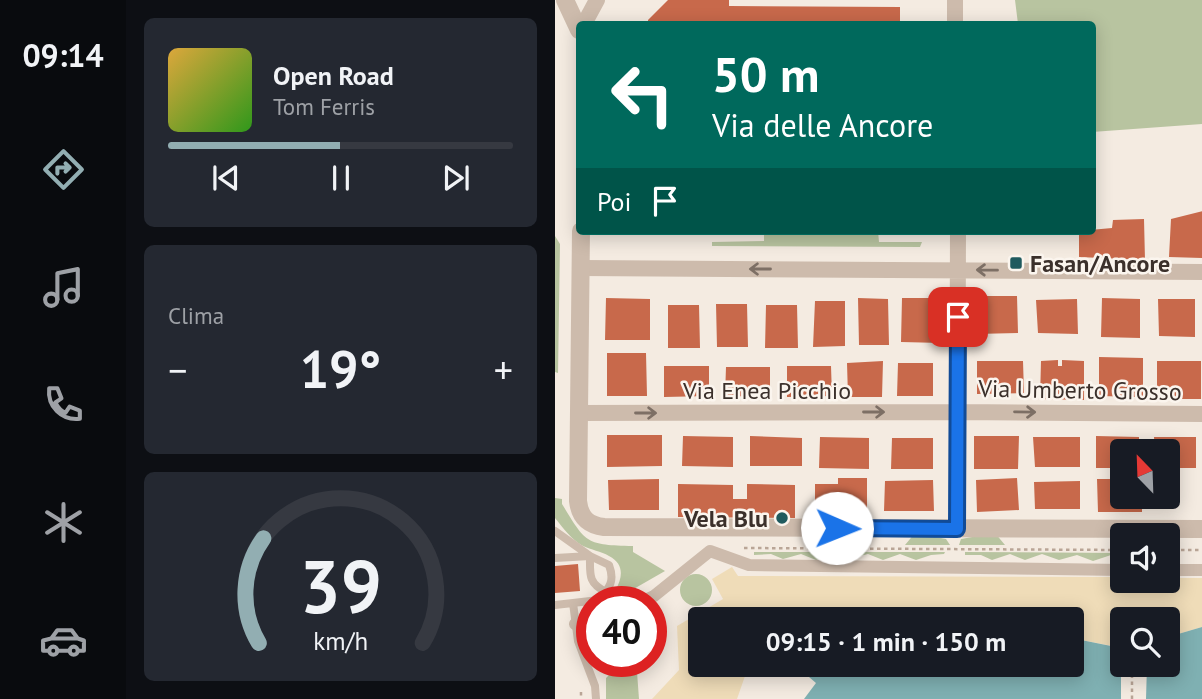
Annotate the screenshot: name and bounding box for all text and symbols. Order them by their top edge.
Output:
text: 09:14 [22,34,104,76]
text: 50 m [712,42,819,106]
icon: left [597,49,688,140]
text: Open Road [273,59,394,92]
text: Tom Ferris [273,92,375,121]
text: Via delle Ancore [712,104,933,146]
icon: directions [39,145,88,194]
icon: previous [207,159,245,197]
icon: pause [322,159,360,197]
icon: next [437,159,475,197]
icon: arrive [646,182,684,220]
text: Poi [597,185,632,218]
place label: Fasan/Ancore [1030,248,1170,279]
marker: Fasan/Ancore [1008,255,1024,271]
one-way arrow [748,262,771,276]
icon: music [39,263,88,312]
one-way arrow [976,263,999,277]
pin [928,287,988,347]
icon: arrive [939,298,977,336]
text: Clima [168,301,224,330]
text: 19° [300,335,381,402]
text: − [168,345,187,394]
text: + [494,345,513,394]
street label: Via Umberto Grosso [977,373,1182,407]
street label: Via Enea Picchio [682,375,851,406]
icon: phone [39,380,88,429]
one-way arrow [862,405,885,419]
one-way arrow [1013,405,1036,419]
one-way arrow [634,406,657,420]
north arrow [1110,439,1180,509]
map controls [1110,439,1180,677]
position arrow [800,491,874,565]
icon: climate [39,498,88,547]
place label: Vela Blu [683,503,768,534]
marker: Vela Blu [774,510,790,526]
button: sound [1110,523,1180,593]
text: 39 [299,539,382,633]
speed limit sign: 40 [576,586,667,677]
button: search [1110,607,1180,677]
icon: car [39,616,88,665]
text: km/h [313,624,368,656]
text: 09:15 · 1 min · 150 m [766,625,1006,658]

